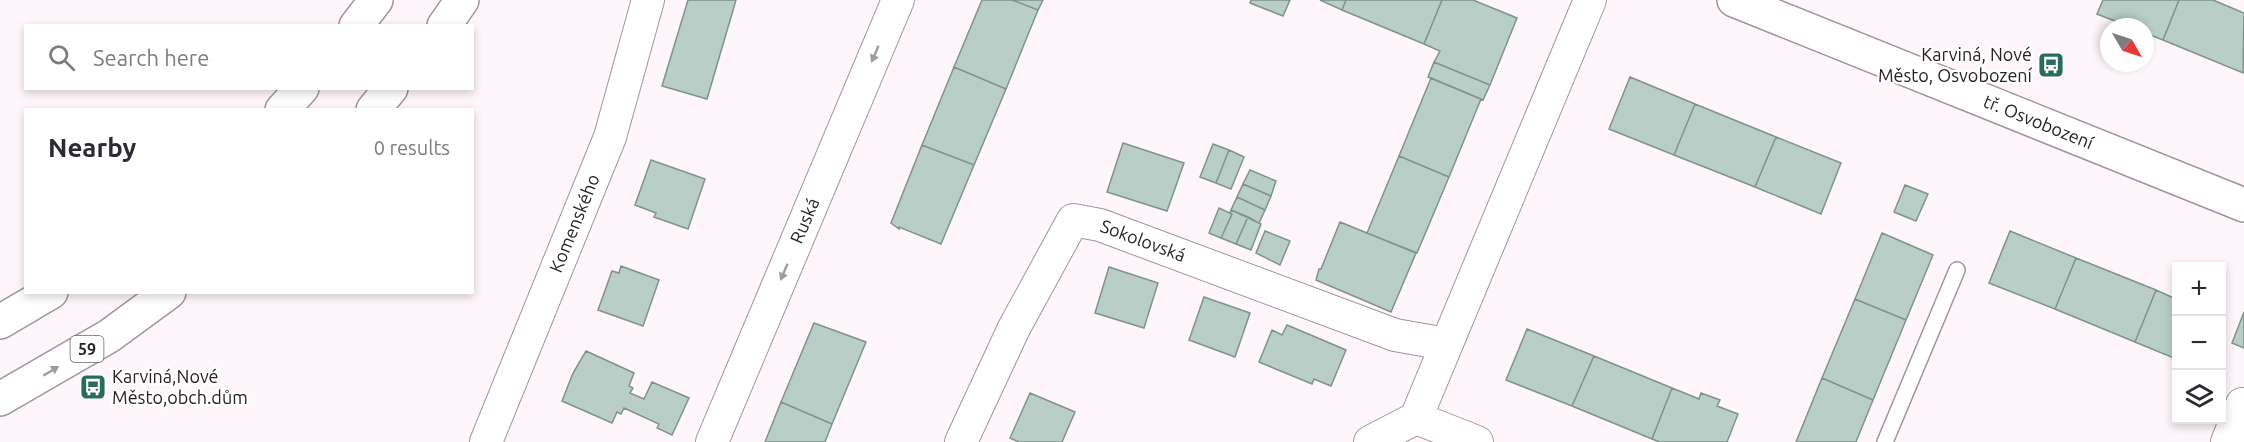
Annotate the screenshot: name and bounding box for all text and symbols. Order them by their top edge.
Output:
north arrow [2100,18,2154,72]
search box [24,24,474,90]
icon: search [45,41,78,74]
place label: Karviná, Nové Město, Osvobození [1878,44,2033,85]
text: Search here [93,45,209,70]
one-way arrow [870,45,879,63]
bus stop icon: Karviná, Nové Město, Osvobození [2036,50,2066,80]
street label: tř. Osvobození [1981,90,2097,153]
text: Nearby [48,133,136,162]
text: 0 results [374,136,450,159]
street label: Komenského [545,171,603,275]
street label: Ruská [786,195,823,246]
street label: Sokolovská [1098,215,1189,265]
map controls [2172,262,2226,424]
button: + [2172,262,2226,316]
one-way arrow [779,264,788,281]
button: − [2172,316,2226,370]
road number: 59 [70,336,104,362]
one-way arrow [43,365,59,376]
place label: Karviná,Nové Město,obch.dům [112,366,248,407]
button: layers [2172,370,2226,424]
bus stop icon: Karviná,Nové Město,obch.dům [78,372,108,402]

